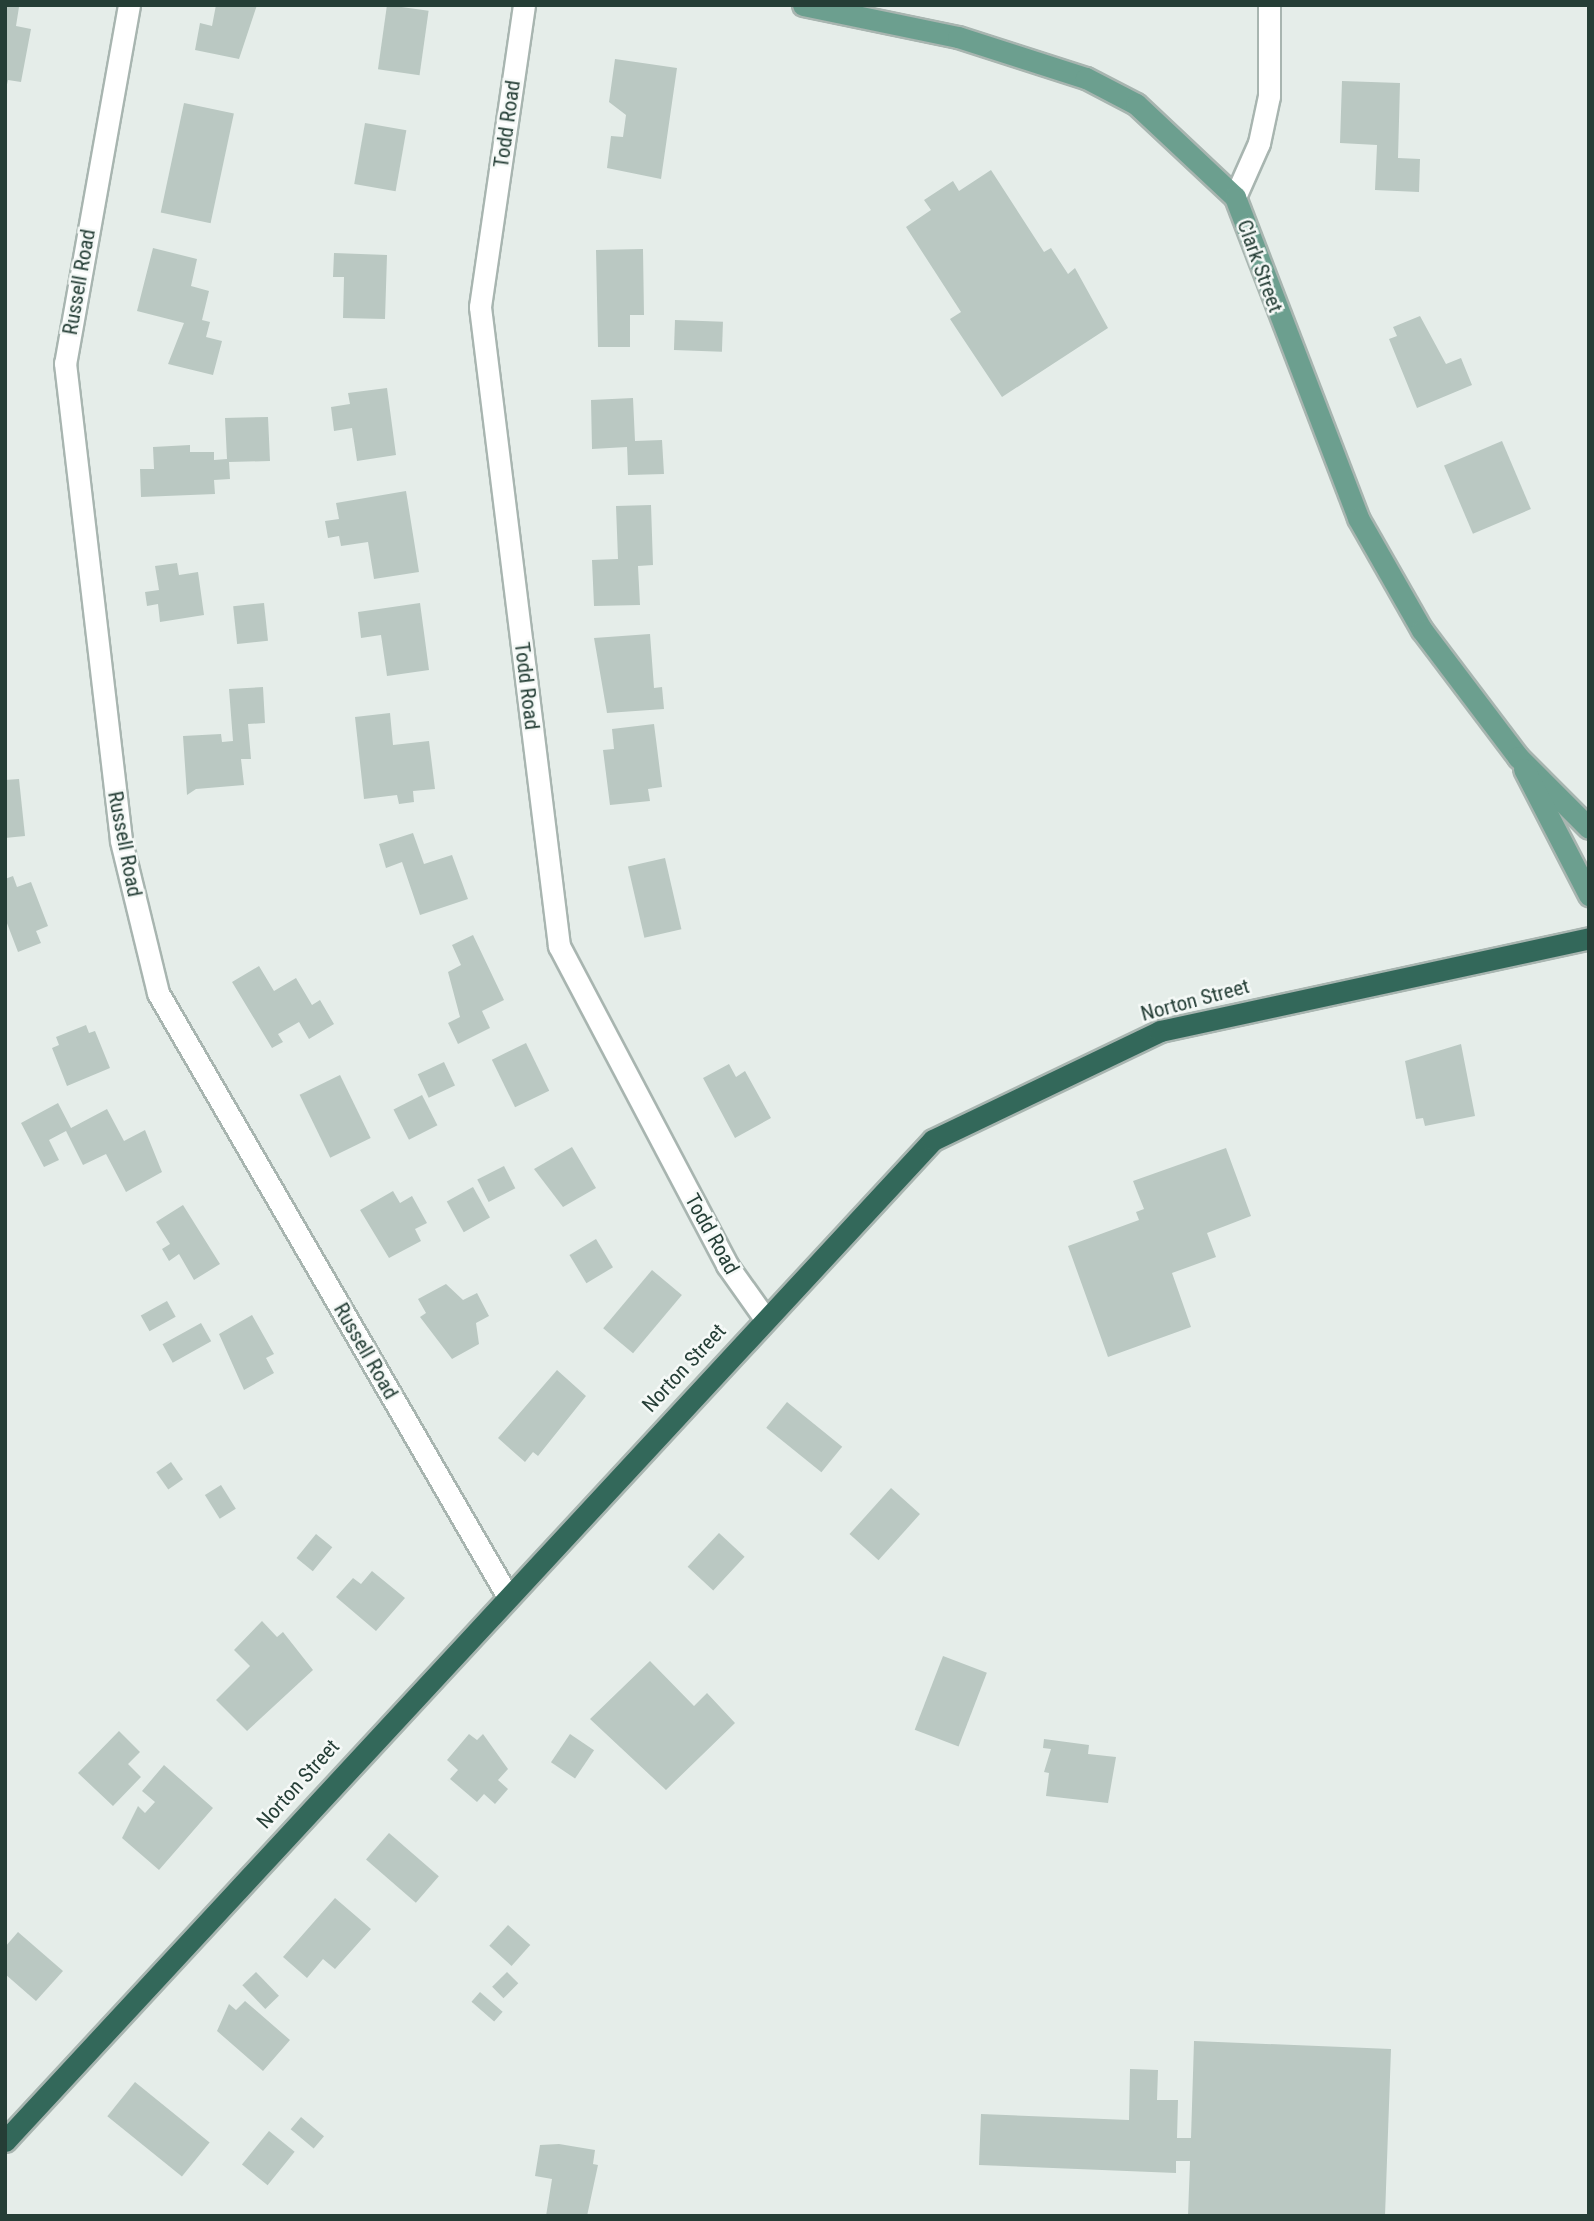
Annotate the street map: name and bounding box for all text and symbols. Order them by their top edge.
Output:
street label: Todd Road [488,79,526,169]
street label: Clark Street [1232,216,1288,316]
street label: Russell Road [57,227,101,337]
street label: Todd Road [509,641,545,731]
street label: Russell Road [102,789,148,899]
street label: Norton Street [1138,973,1252,1027]
street label: Todd Road [680,1189,744,1279]
street label: Russell Road [328,1298,404,1404]
street label: Norton Street [637,1319,731,1417]
street label: Norton Street [251,1734,345,1834]

